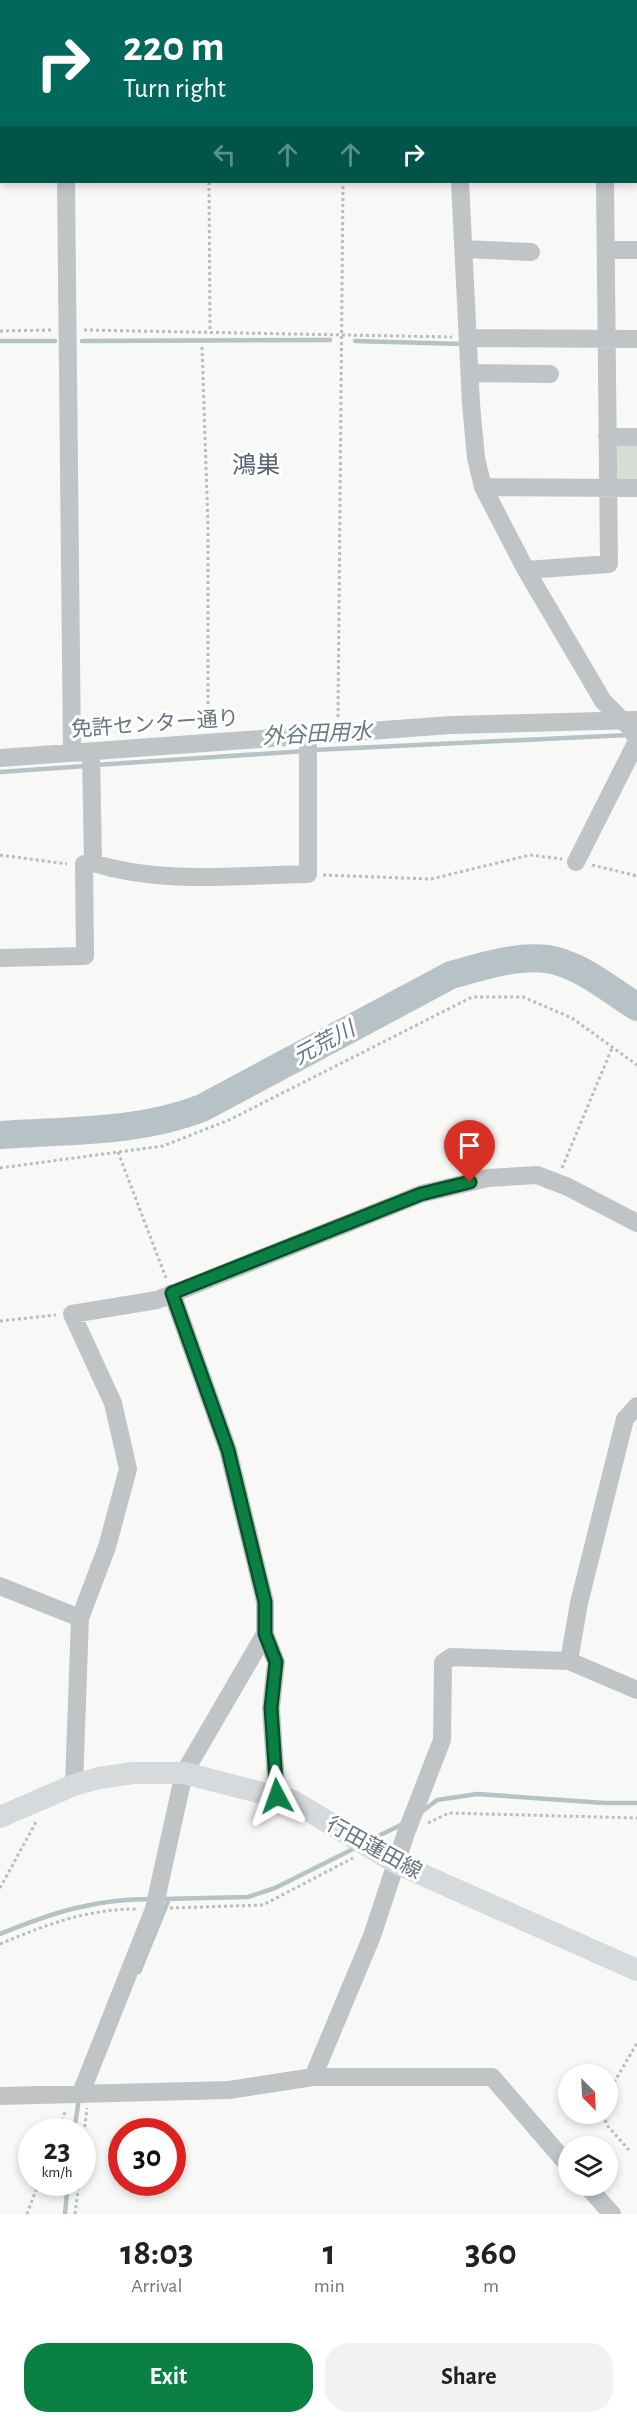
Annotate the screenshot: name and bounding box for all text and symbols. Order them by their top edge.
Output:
icon: right [24,24,102,102]
text: 220 m [123,26,225,68]
text: Turn right [123,75,226,102]
icon: left [208,138,241,171]
icon: ahead [271,138,304,171]
icon: ahead [334,138,367,171]
icon: right [397,138,430,171]
district label: 鴻巣 [232,452,280,478]
street label: 免許センター通り [70,707,240,740]
water label: 外谷田用水 [261,719,374,748]
water label: 元荒川 [289,1016,360,1068]
pin [444,1120,495,1182]
icon: arrive [453,1129,486,1162]
position arrow [245,1764,309,1828]
street label: 行田蓮田線 [323,1812,425,1883]
north arrow [558,2064,618,2124]
map controls [558,2064,618,2196]
speed limit sign: 30 [108,2118,186,2196]
text: 23 [43,2135,71,2165]
button: layers [558,2136,618,2196]
text: km/h [42,2165,72,2180]
text: 18:03 [120,2235,193,2271]
text: 1 [323,2235,336,2271]
text: 360 [465,2235,517,2271]
text: Arrival [131,2276,183,2296]
text: min [314,2276,345,2296]
text: m [483,2276,499,2296]
button: Exit [24,2343,313,2412]
button: Share [325,2343,613,2412]

